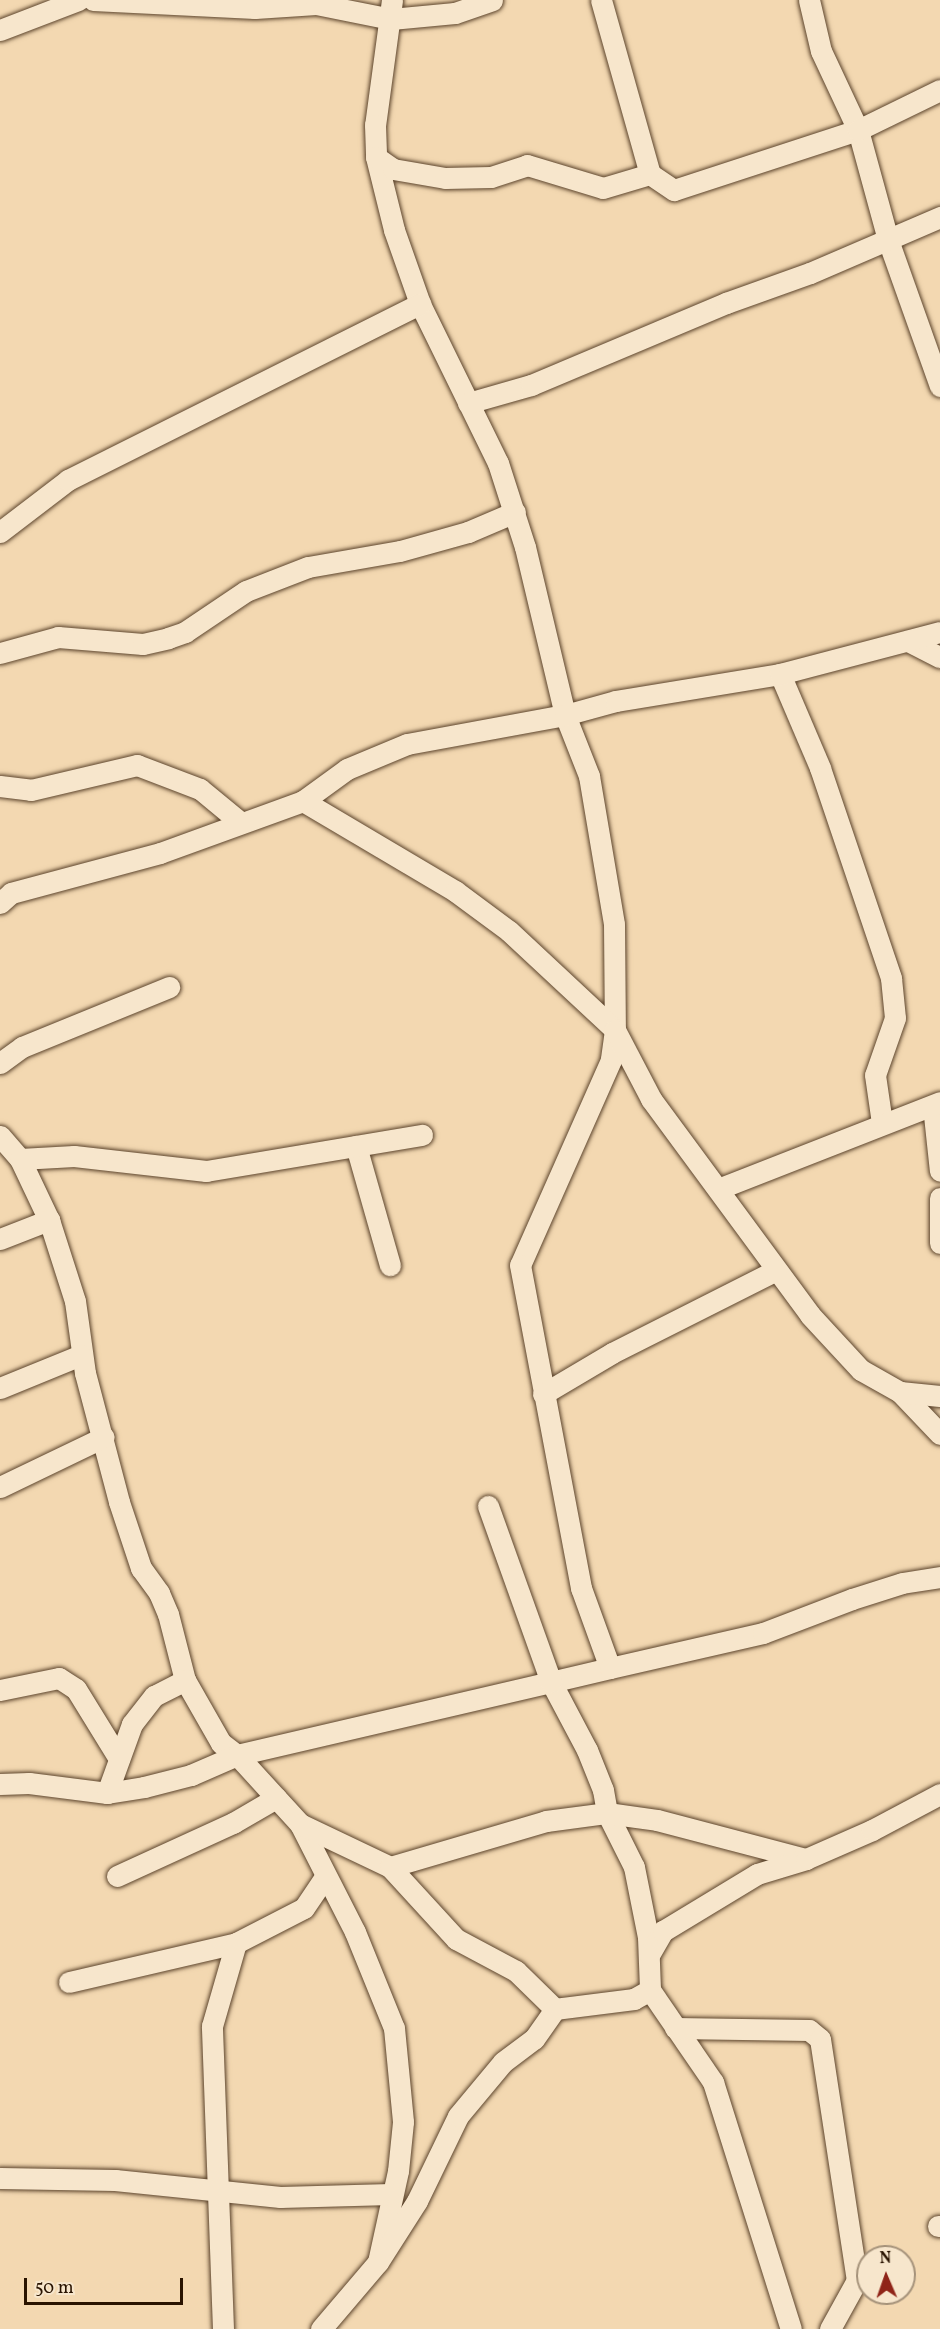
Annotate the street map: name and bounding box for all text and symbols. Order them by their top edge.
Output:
north arrow [856,2245,916,2305]
text: N [879,2248,892,2270]
scale bar [27,2266,186,2304]
text: 50 m [35,2276,74,2301]

